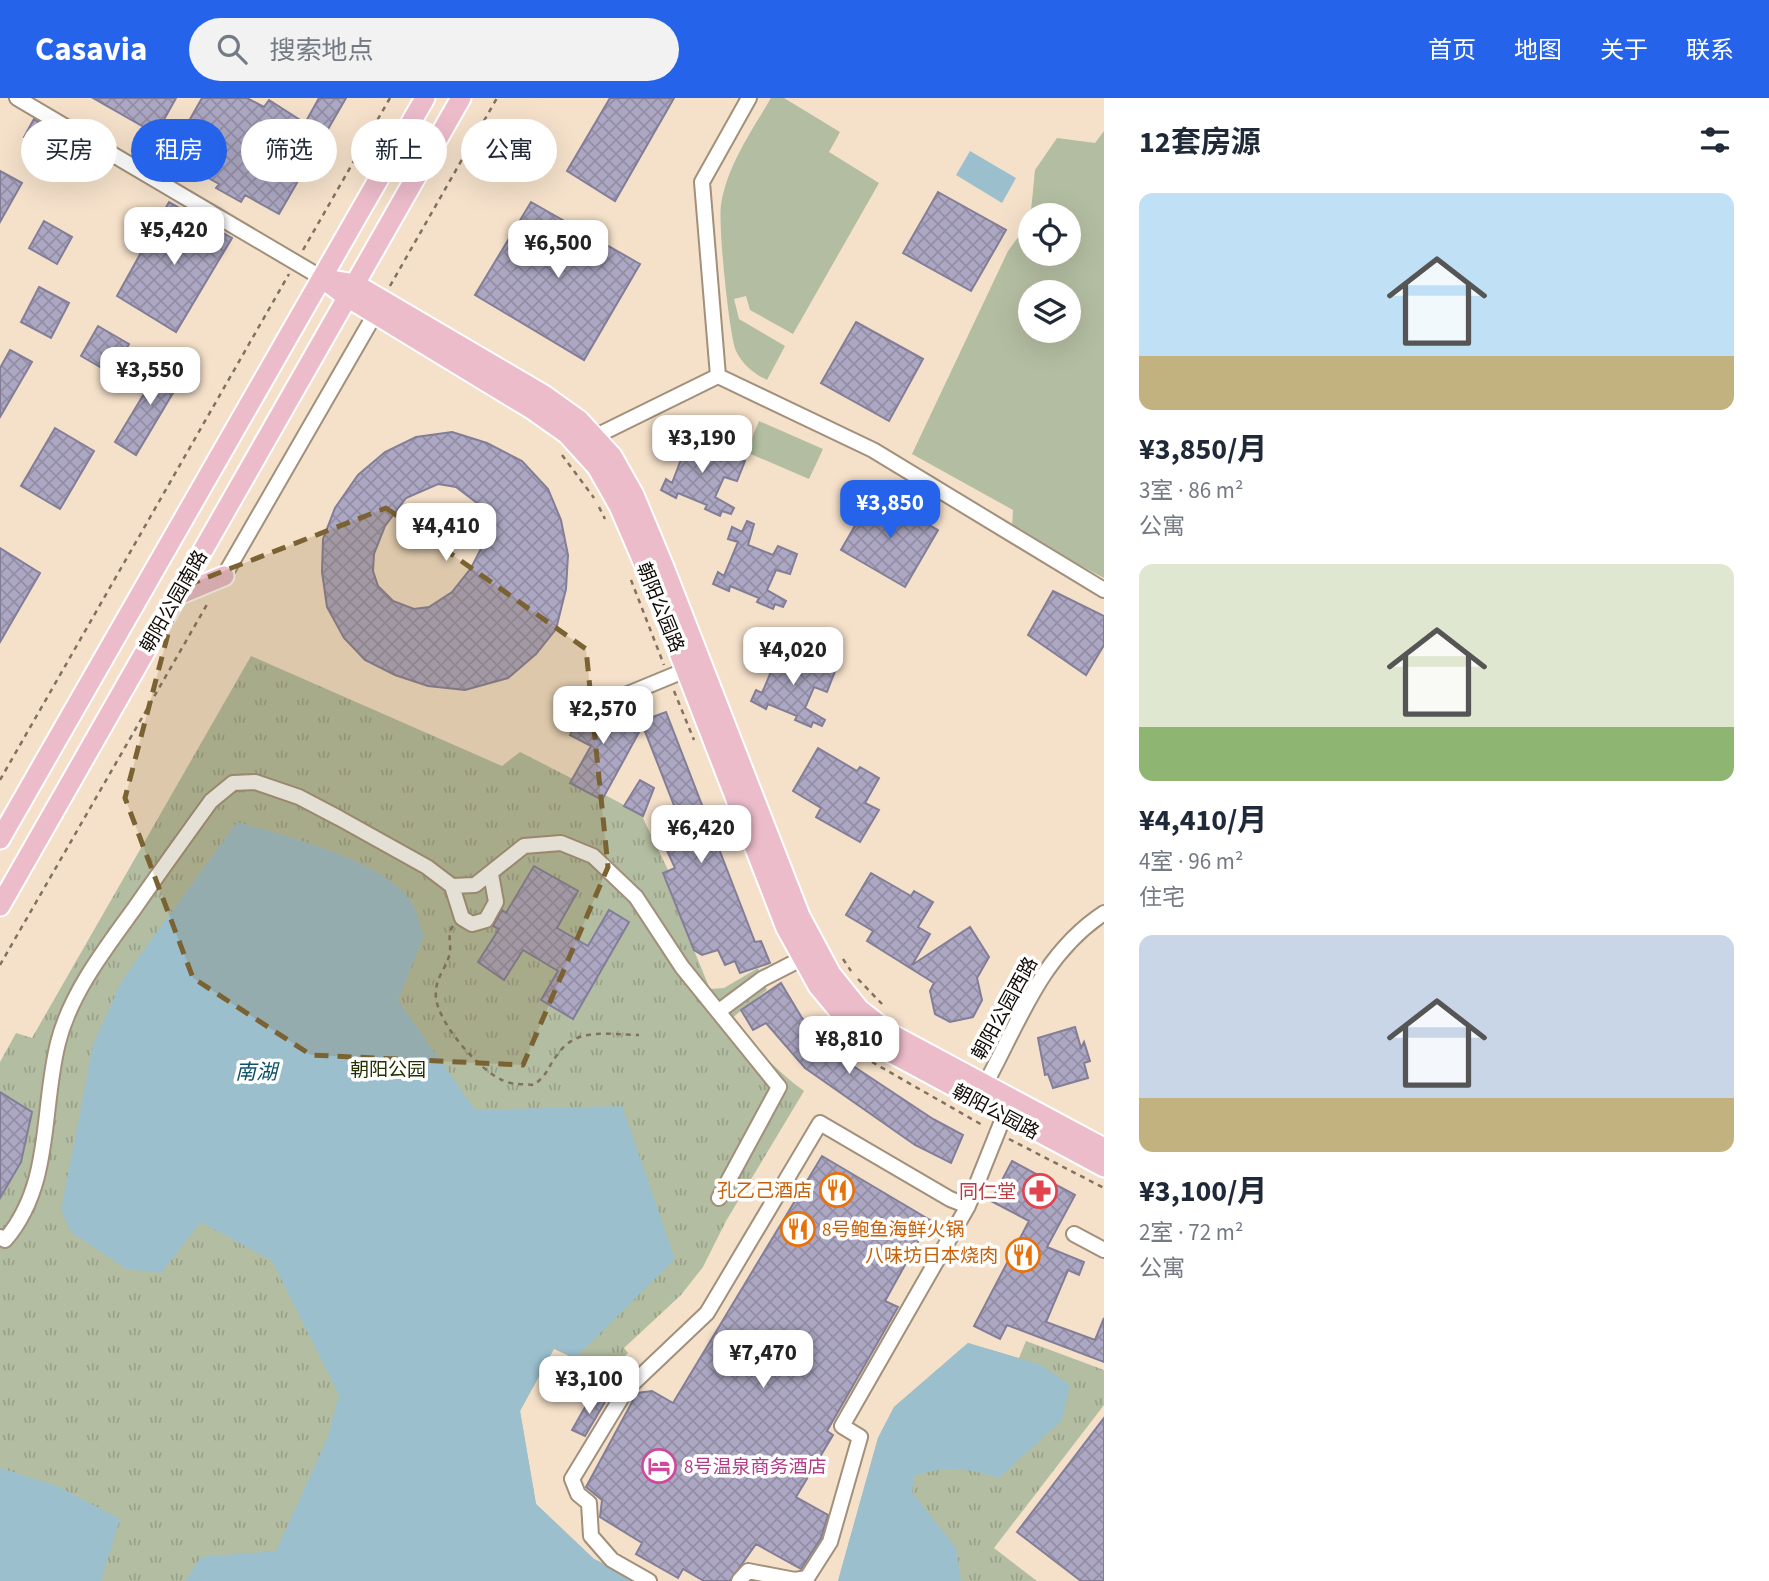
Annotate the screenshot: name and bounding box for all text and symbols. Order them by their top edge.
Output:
search box [189,18,679,81]
text: Casavia [35,26,147,73]
icon: search [213,30,251,68]
text: 搜索地点 [269,32,373,69]
text: 首页 [1428,33,1476,68]
text: 地图 [1514,33,1562,68]
text: 关于 [1600,33,1648,68]
text: 联系 [1686,33,1734,68]
chip: 买房 [21,119,117,182]
chip: 租房 [131,119,227,182]
chip: 筛选 [241,119,337,182]
chip: 新上 [351,119,447,182]
chip: 公寓 [461,119,557,182]
text: 12套房源 [1139,121,1261,164]
icon: filters [1696,121,1734,159]
map controls [1018,203,1081,343]
button: locate [1018,203,1081,266]
pin: ¥5,420 [117,208,231,267]
text: ¥5,420 [140,213,208,246]
pin: ¥6,500 [501,220,615,280]
text: ¥6,500 [524,226,592,259]
icon: home [1374,238,1500,364]
button: layers [1018,280,1081,343]
pin: ¥3,550 [93,348,207,407]
text: ¥3,550 [116,353,184,386]
pin: ¥3,190 [645,416,759,475]
text: ¥3,190 [668,421,736,454]
text: ¥3,850/月 [1139,428,1267,471]
text: 3室 · 86 m² [1139,474,1243,507]
pin: ¥3,850 [833,480,947,540]
text: ¥3,850 [856,486,924,519]
pin: ¥4,410 [389,504,503,563]
text: ¥4,410 [412,509,480,542]
text: 公寓 [1139,510,1185,543]
street label: 朝阳公园南路 [134,546,214,658]
street label: 朝阳公园路 [629,558,690,657]
icon: home [1374,609,1500,735]
pin: ¥4,020 [736,628,850,687]
text: ¥4,020 [759,633,827,666]
pin: ¥2,570 [546,686,660,746]
text: ¥2,570 [569,692,637,725]
text: ¥4,410/月 [1139,799,1267,842]
pin: ¥6,420 [644,806,758,865]
text: ¥6,420 [667,811,735,844]
text: 4室 · 96 m² [1139,845,1243,878]
text: 住宅 [1139,881,1185,914]
street label: 朝阳公园西路 [966,952,1045,1065]
icon: home [1374,980,1500,1106]
pin: ¥8,810 [792,1016,906,1076]
text: ¥8,810 [815,1022,883,1055]
water label: 南湖 [235,1057,280,1087]
park label: 朝阳公园 [350,1057,426,1084]
street label: 朝阳公园路 [947,1078,1044,1147]
text: ¥3,100/月 [1139,1170,1267,1213]
restaurant icon: 孔乙己酒店 [818,1171,856,1209]
pharmacy icon: 同仁堂 [1021,1172,1059,1210]
place label: 孔乙己酒店 [717,1178,812,1205]
place label: 同仁堂 [959,1179,1016,1206]
restaurant icon: 8号鲍鱼海鲜火锅 [779,1210,817,1248]
text: 2室 · 72 m² [1139,1216,1243,1249]
place label: 8号鲍鱼海鲜火锅 [822,1217,964,1244]
restaurant icon: 八味坊日本烧肉 [1004,1236,1042,1274]
place label: 八味坊日本烧肉 [865,1243,998,1270]
text: 公寓 [1139,1252,1185,1285]
pin: ¥7,470 [706,1330,820,1390]
text: ¥7,470 [729,1336,797,1369]
pin: ¥3,100 [532,1356,646,1416]
text: ¥3,100 [555,1362,623,1395]
hotel icon: 8号温泉商务酒店 [640,1447,678,1485]
place label: 8号温泉商务酒店 [684,1454,826,1481]

